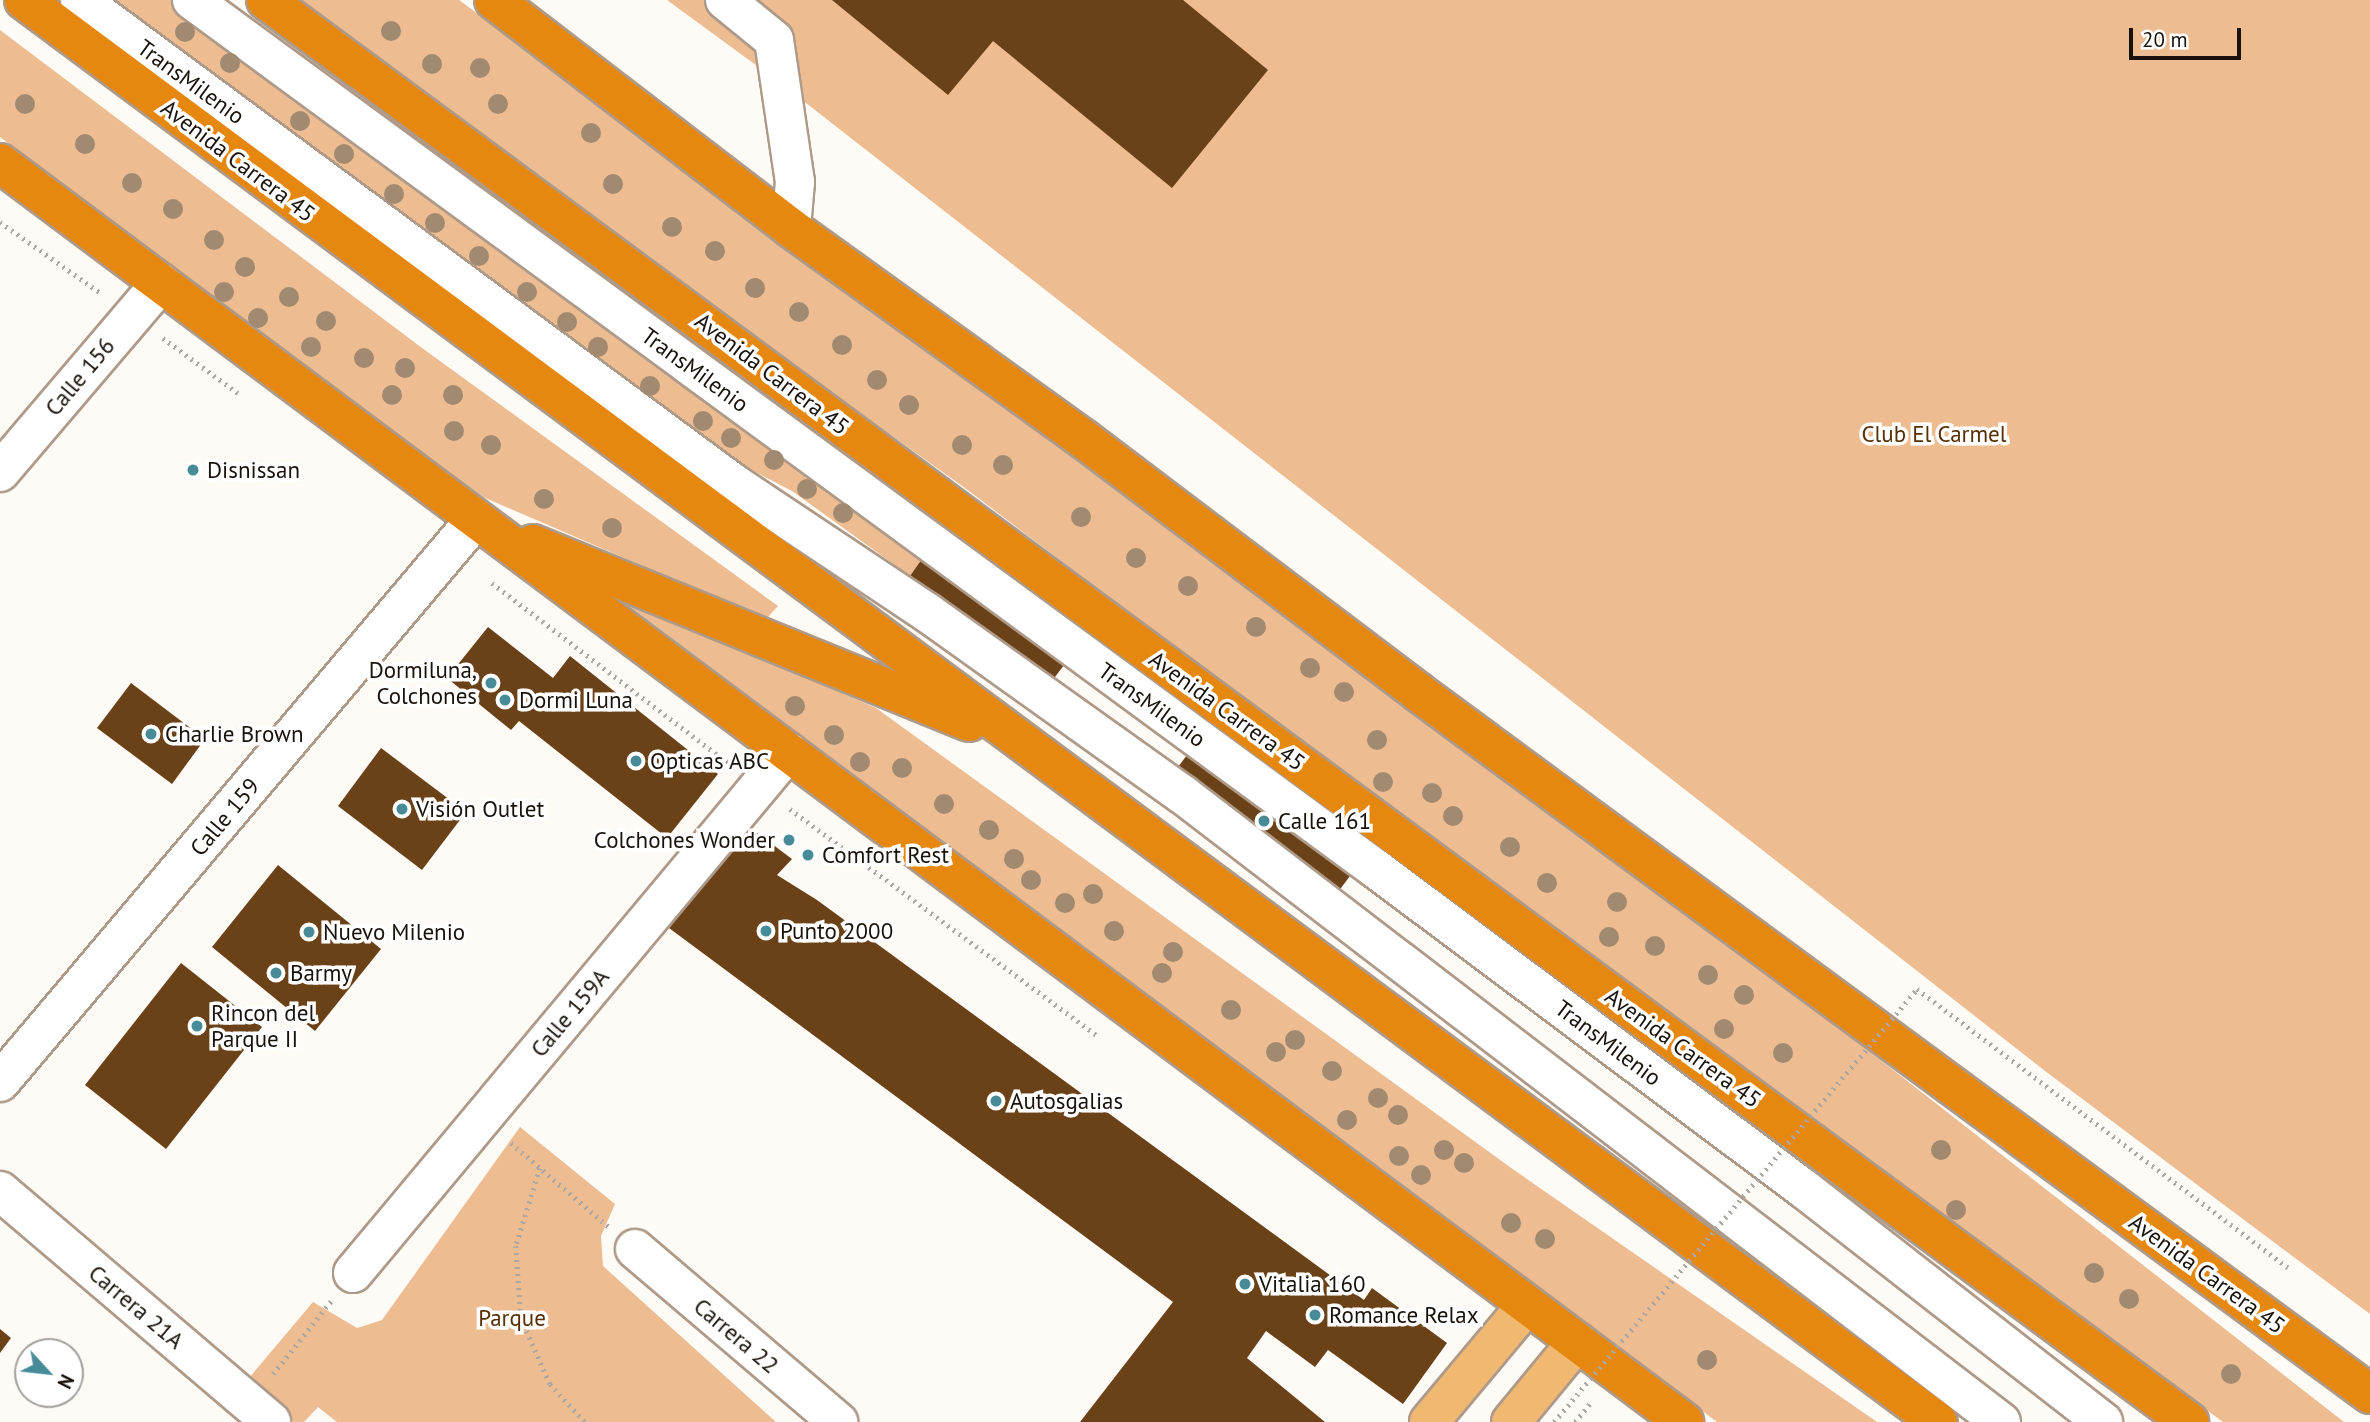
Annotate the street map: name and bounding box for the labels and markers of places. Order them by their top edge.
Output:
place label: Disnissan [207,456,300,484]
marker: Disnissan [185,462,201,478]
place label: Dormiluna, Colchones [369,656,477,710]
marker: Dormiluna, Colchones [483,675,499,691]
place label: Dormi Luna [519,686,633,714]
marker: Dormi Luna [497,692,513,708]
place label: Charlie Brown [165,720,303,748]
marker: Charlie Brown [143,726,159,742]
place label: Opticas ABC [650,747,770,775]
marker: Opticas ABC [628,753,644,769]
place label: Visión Outlet [416,795,544,823]
marker: Visión Outlet [394,801,410,817]
place label: Calle 161 [1278,807,1371,835]
marker: Calle 161 [1256,813,1272,829]
place label: Colchones Wonder [593,826,775,854]
marker: Colchones Wonder [781,832,797,848]
place label: Comfort Rest [822,841,949,869]
marker: Comfort Rest [800,847,816,863]
place label: Punto 2000 [780,917,893,945]
place label: Nuevo Milenio [323,918,465,946]
marker: Punto 2000 [758,923,774,939]
marker: Nuevo Milenio [301,924,317,940]
place label: Barmy [290,959,352,987]
marker: Barmy [268,965,284,981]
place label: Rincon del Parque II [211,999,315,1053]
marker: Rincon del Parque II [189,1018,205,1034]
place label: Autosgalias [1010,1087,1123,1115]
marker: Autosgalias [988,1093,1004,1109]
place label: Vitalia 160 [1259,1270,1365,1298]
marker: Vitalia 160 [1237,1276,1253,1292]
place label: Romance Relax [1329,1301,1478,1329]
marker: Romance Relax [1307,1307,1323,1323]

